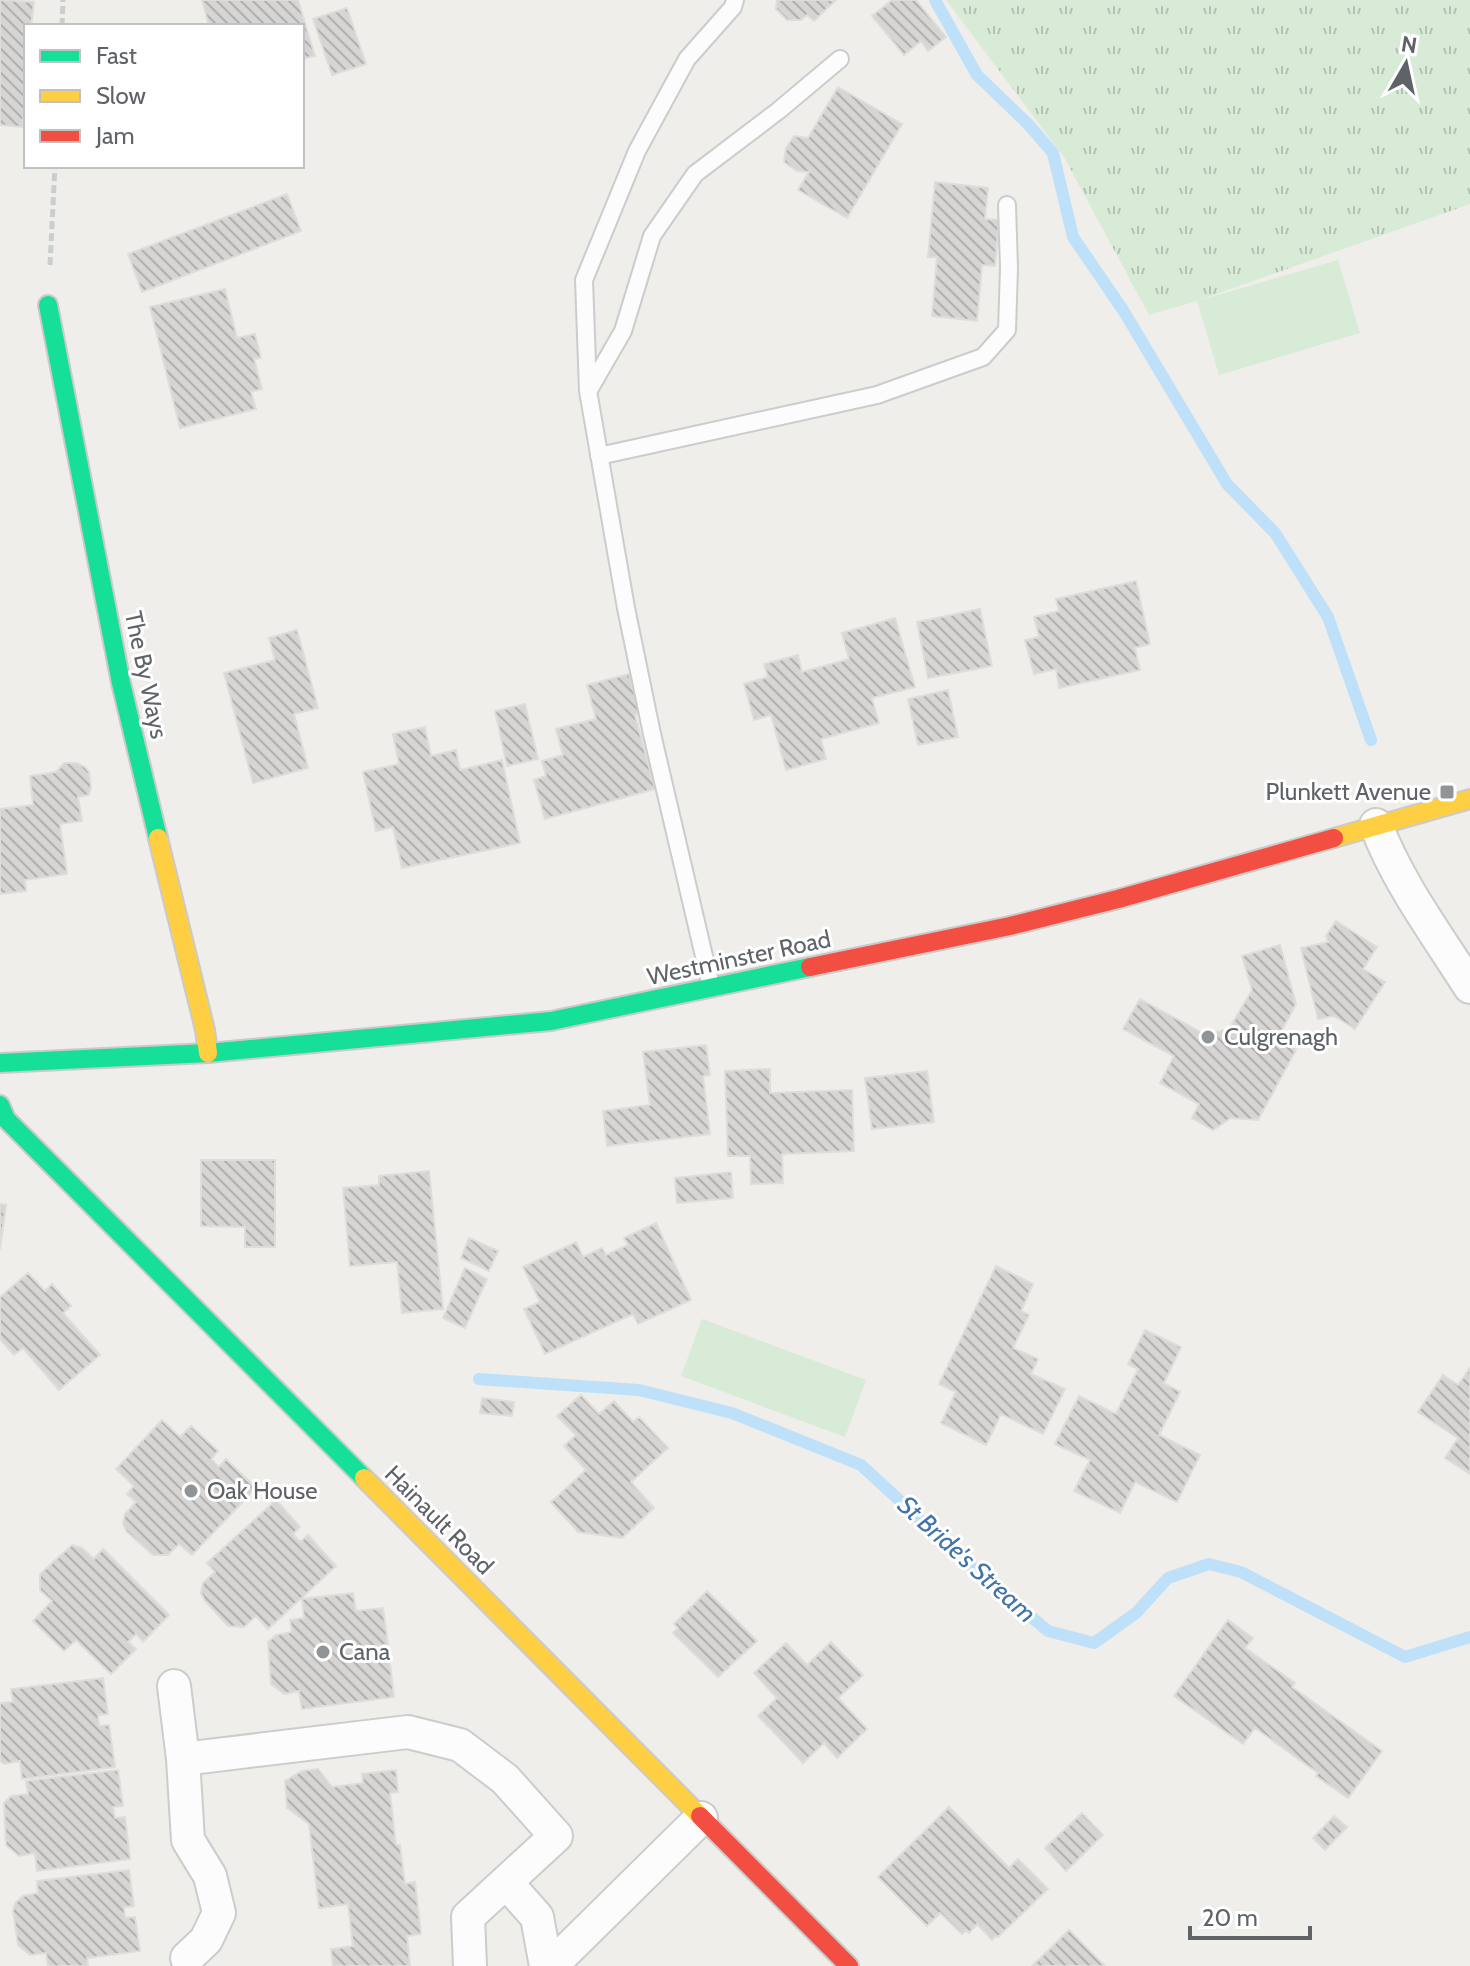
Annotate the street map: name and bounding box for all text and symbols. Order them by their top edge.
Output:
legend [24,24,304,168]
north arrow [1366,24,1446,104]
text: N [1399,30,1419,59]
text: Fast [96,41,137,70]
text: Slow [96,81,146,110]
text: Jam [95,121,134,150]
street label: The By Ways [119,609,174,741]
place label: Plunkett Avenue [1266,777,1431,806]
marker: Plunkett Avenue [1438,783,1456,801]
street label: Westminster Road [644,924,833,991]
place label: Culgrenagh [1224,1022,1338,1051]
marker: Culgrenagh [1199,1028,1217,1046]
street label: Hainault Road [379,1459,500,1580]
place label: Oak House [207,1476,318,1505]
marker: Oak House [182,1482,200,1500]
water label: St Bride's Stream [891,1489,1043,1629]
place label: Cana [339,1637,391,1666]
marker: Cana [314,1643,332,1661]
scale bar [1190,1890,1310,1940]
text: 20 m [1202,1903,1258,1932]

